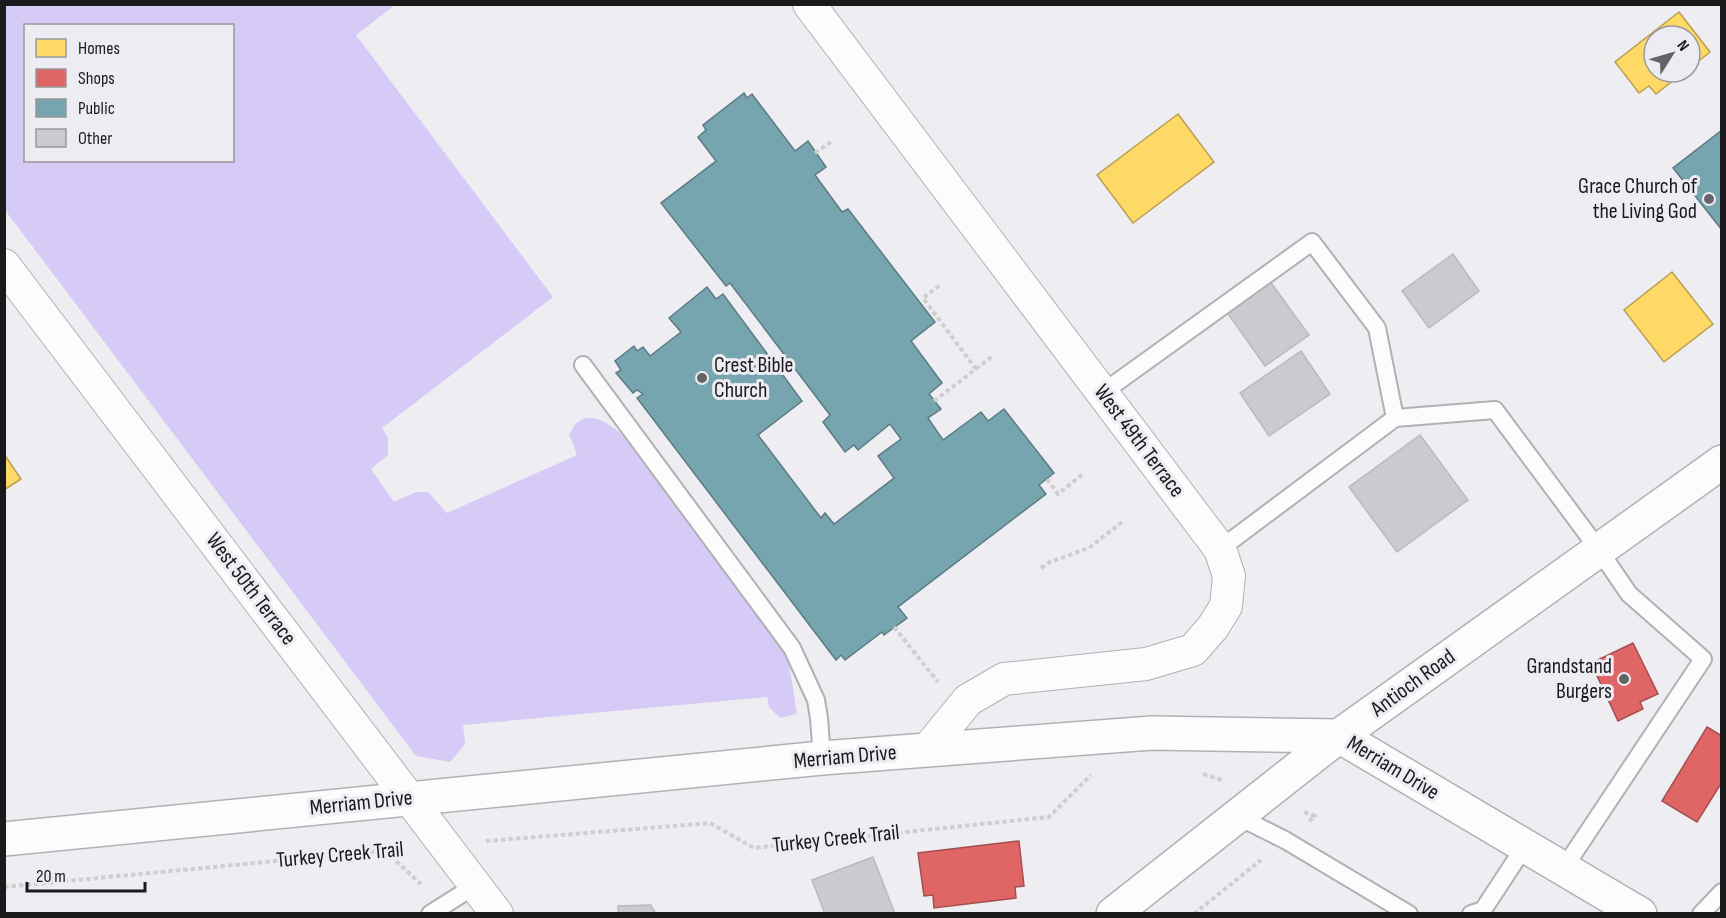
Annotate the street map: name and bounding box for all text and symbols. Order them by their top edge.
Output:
legend [24,24,234,162]
north arrow [1642,24,1702,84]
text: N [1673,37,1693,55]
text: Homes [78,38,120,59]
text: Shops [78,68,115,89]
text: Public [78,98,115,119]
text: Other [78,128,112,149]
place label: Grace Church of the Living God [1578,173,1698,225]
marker: Grace Church of the Living God [1702,192,1716,206]
place label: Crest Bible Church [714,352,793,404]
marker: Crest Bible Church [695,371,709,385]
street label: West 49th Terrace [1088,379,1190,503]
street label: West 50th Terrace [200,527,302,651]
street label: Antioch Road [1365,643,1460,723]
place label: Grandstand Burgers [1526,653,1612,705]
marker: Grandstand Burgers [1617,672,1631,686]
street label: Merriam Drive [1342,730,1444,806]
street label: Merriam Drive [792,739,898,775]
street label: Merriam Drive [308,784,414,822]
street label: Turkey Creek Trail [771,819,901,859]
street label: Turkey Creek Trail [275,836,405,874]
scale bar [27,855,146,893]
text: 20 m [36,866,66,887]

